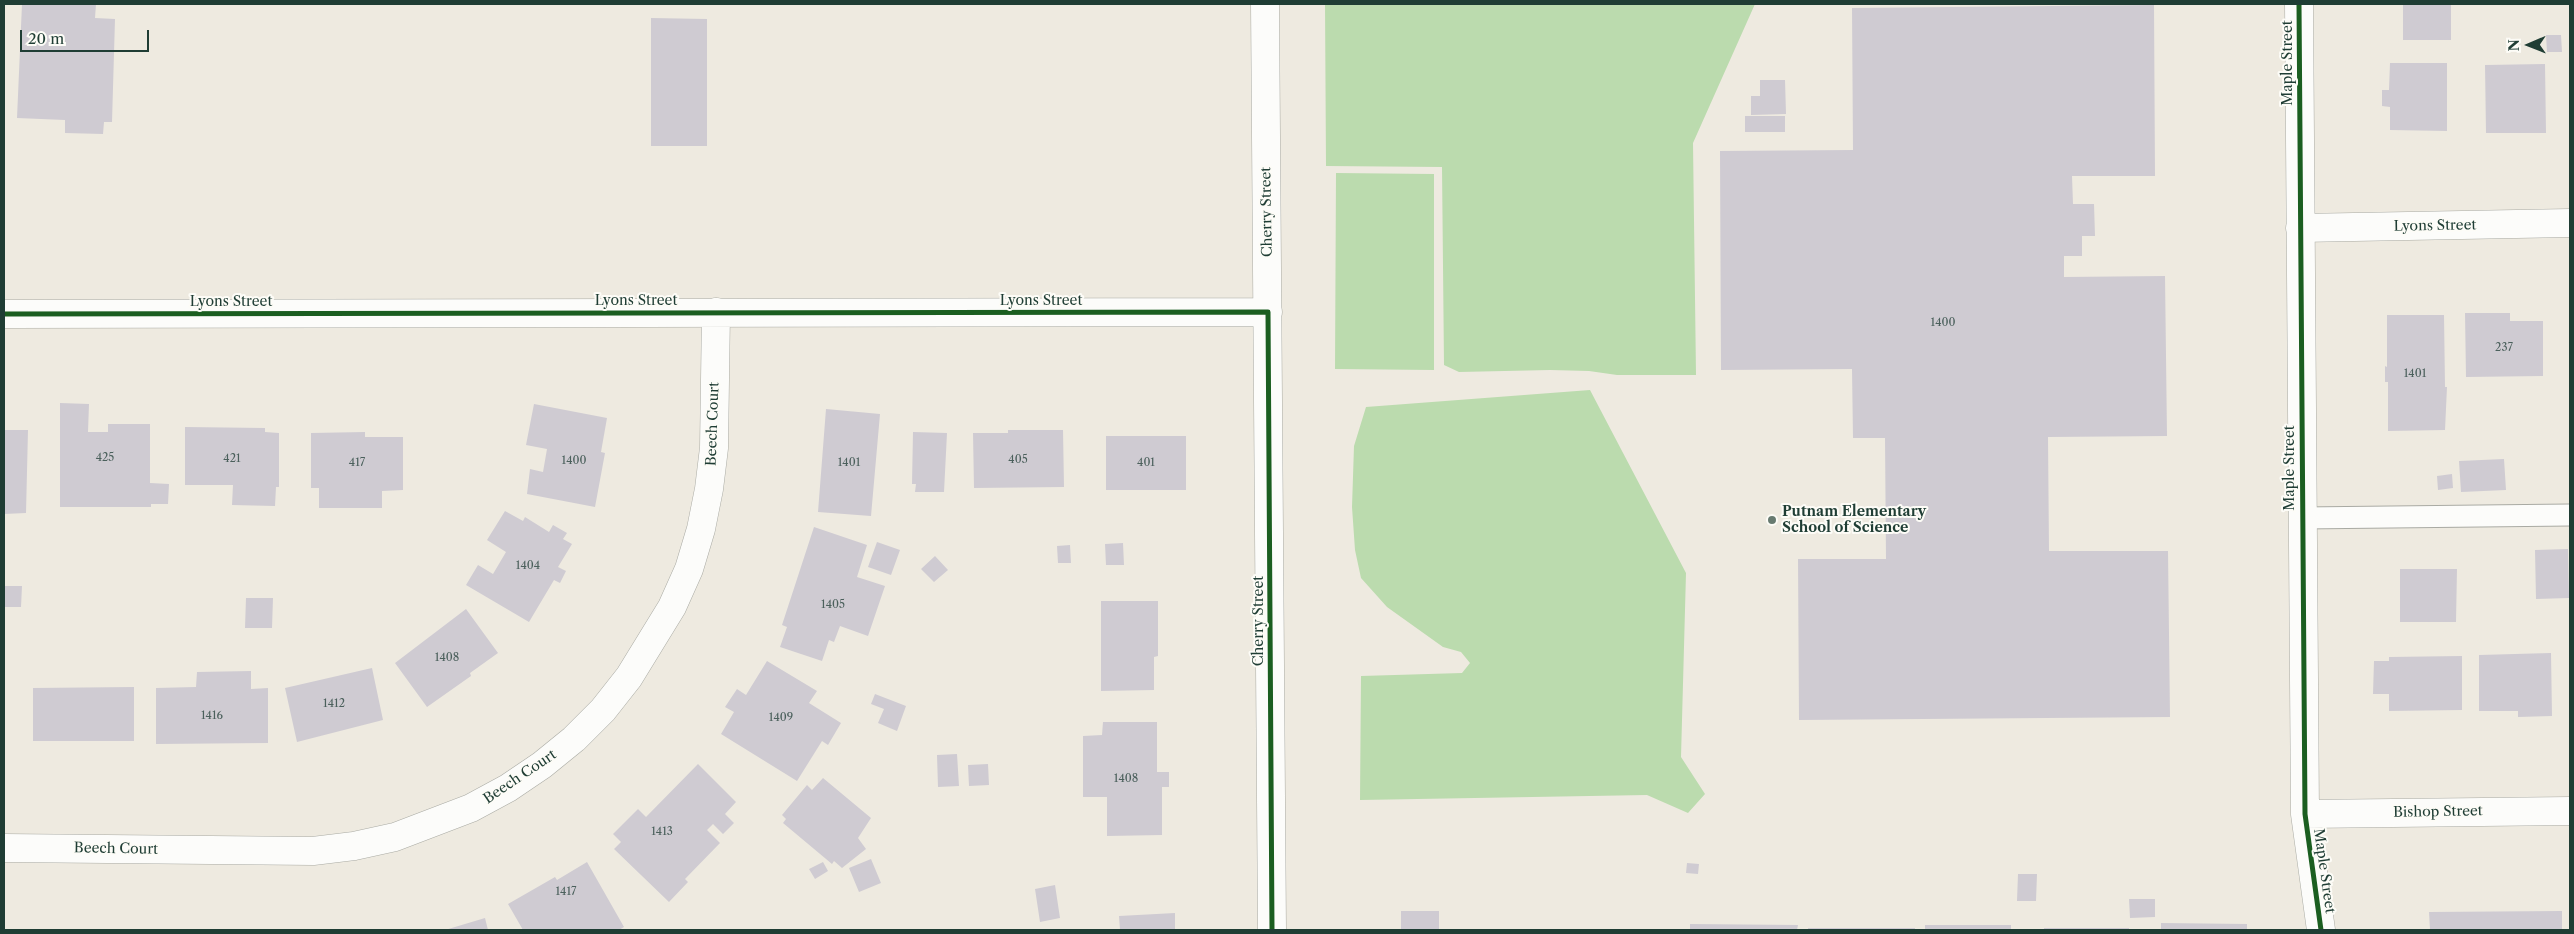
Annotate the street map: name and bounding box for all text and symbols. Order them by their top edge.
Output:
scale bar [22,20,151,52]
street label: Maple Street [2280,20,2296,106]
north arrow [2504,20,2554,70]
text: 20 m [28,29,64,48]
text: N [2505,39,2523,52]
street label: Cherry Street [1258,167,1276,257]
street label: Lyons Street [2394,217,2476,235]
street label: Lyons Street [595,293,677,309]
street label: Lyons Street [1000,293,1082,309]
street label: Lyons Street [190,294,272,310]
house number: 1400 [1931,316,1955,330]
house number: 237 [2495,341,2513,355]
house number: 1401 [2404,367,2426,381]
street label: Beech Court [703,382,723,466]
street label: Maple Street [2282,425,2298,511]
house number: 425 [96,451,114,465]
house number: 421 [223,452,241,466]
house number: 405 [1008,453,1028,467]
house number: 1400 [562,454,586,468]
house number: 417 [349,456,365,470]
house number: 1401 [838,456,860,470]
house number: 401 [1137,456,1155,470]
place label: Putnam Elementary School of Science [1782,504,1926,536]
marker: Putnam Elementary School of Science [1766,514,1778,526]
house number: 1404 [516,559,540,573]
street label: Cherry Street [1251,576,1267,666]
house number: 1405 [821,598,845,612]
house number: 1408 [435,651,459,665]
house number: 1412 [323,697,345,711]
house number: 1416 [201,709,223,723]
house number: 1409 [769,711,793,725]
street label: Beech Court [480,747,560,807]
house number: 1408 [1114,772,1138,786]
street label: Bishop Street [2393,803,2483,821]
house number: 1413 [651,825,673,839]
street label: Maple Street [2310,828,2338,914]
street label: Beech Court [74,840,158,858]
house number: 1417 [555,885,577,899]

